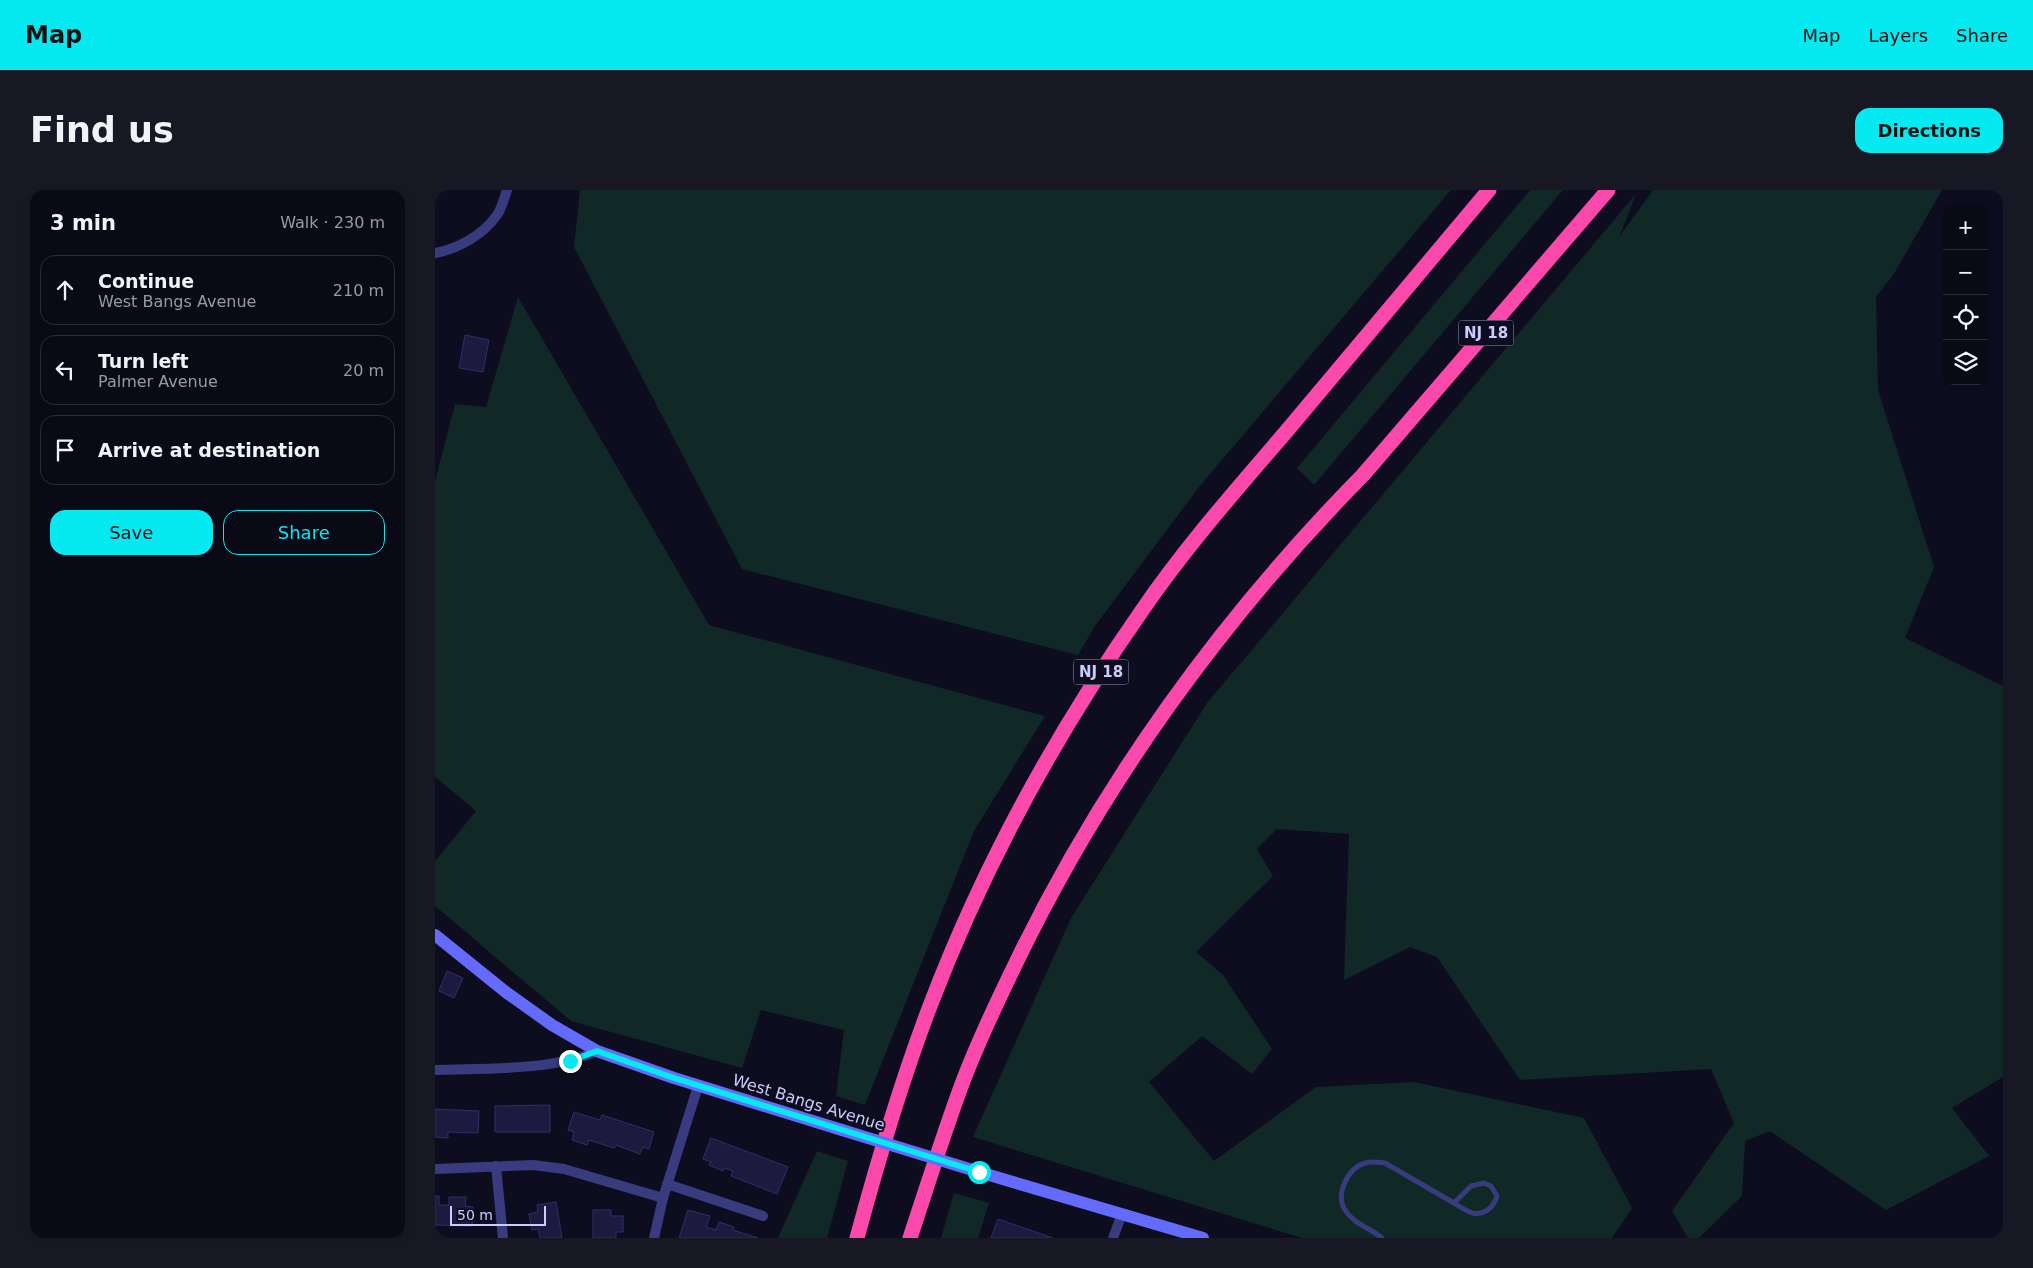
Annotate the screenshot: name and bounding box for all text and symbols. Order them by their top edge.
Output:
text: Map [25,21,82,49]
text: Map [1802,25,1840,46]
text: Layers [1868,25,1928,46]
text: Share [1956,25,2008,46]
button: Directions [1855,108,2003,153]
text: Find us [30,110,174,150]
map controls [1943,205,1988,385]
button: + [1943,205,1988,250]
text: 3 min [50,211,116,235]
text: Walk · 230 m [280,213,385,232]
button: − [1943,250,1988,295]
text: Continue [98,270,194,292]
icon: ahead [51,276,79,304]
text: 210 m [333,281,384,300]
text: West Bangs Avenue [98,292,256,311]
button: locate [1943,295,1988,340]
road number: NJ 18 [1459,320,1513,346]
button: layers [1943,340,1988,385]
text: Turn left [98,350,189,372]
icon: left [51,356,79,384]
text: 20 m [343,361,384,380]
text: Palmer Avenue [98,372,218,391]
icon: arrive [51,436,79,464]
text: Arrive at destination [98,439,320,461]
button: Save [50,510,213,555]
button: Share [223,510,385,555]
road number: NJ 18 [1073,660,1129,684]
route end [559,1050,582,1073]
street label: West Bangs Avenue [730,1070,887,1135]
route start [968,1161,991,1184]
scale bar [450,1203,546,1226]
text: 50 m [457,1207,493,1223]

